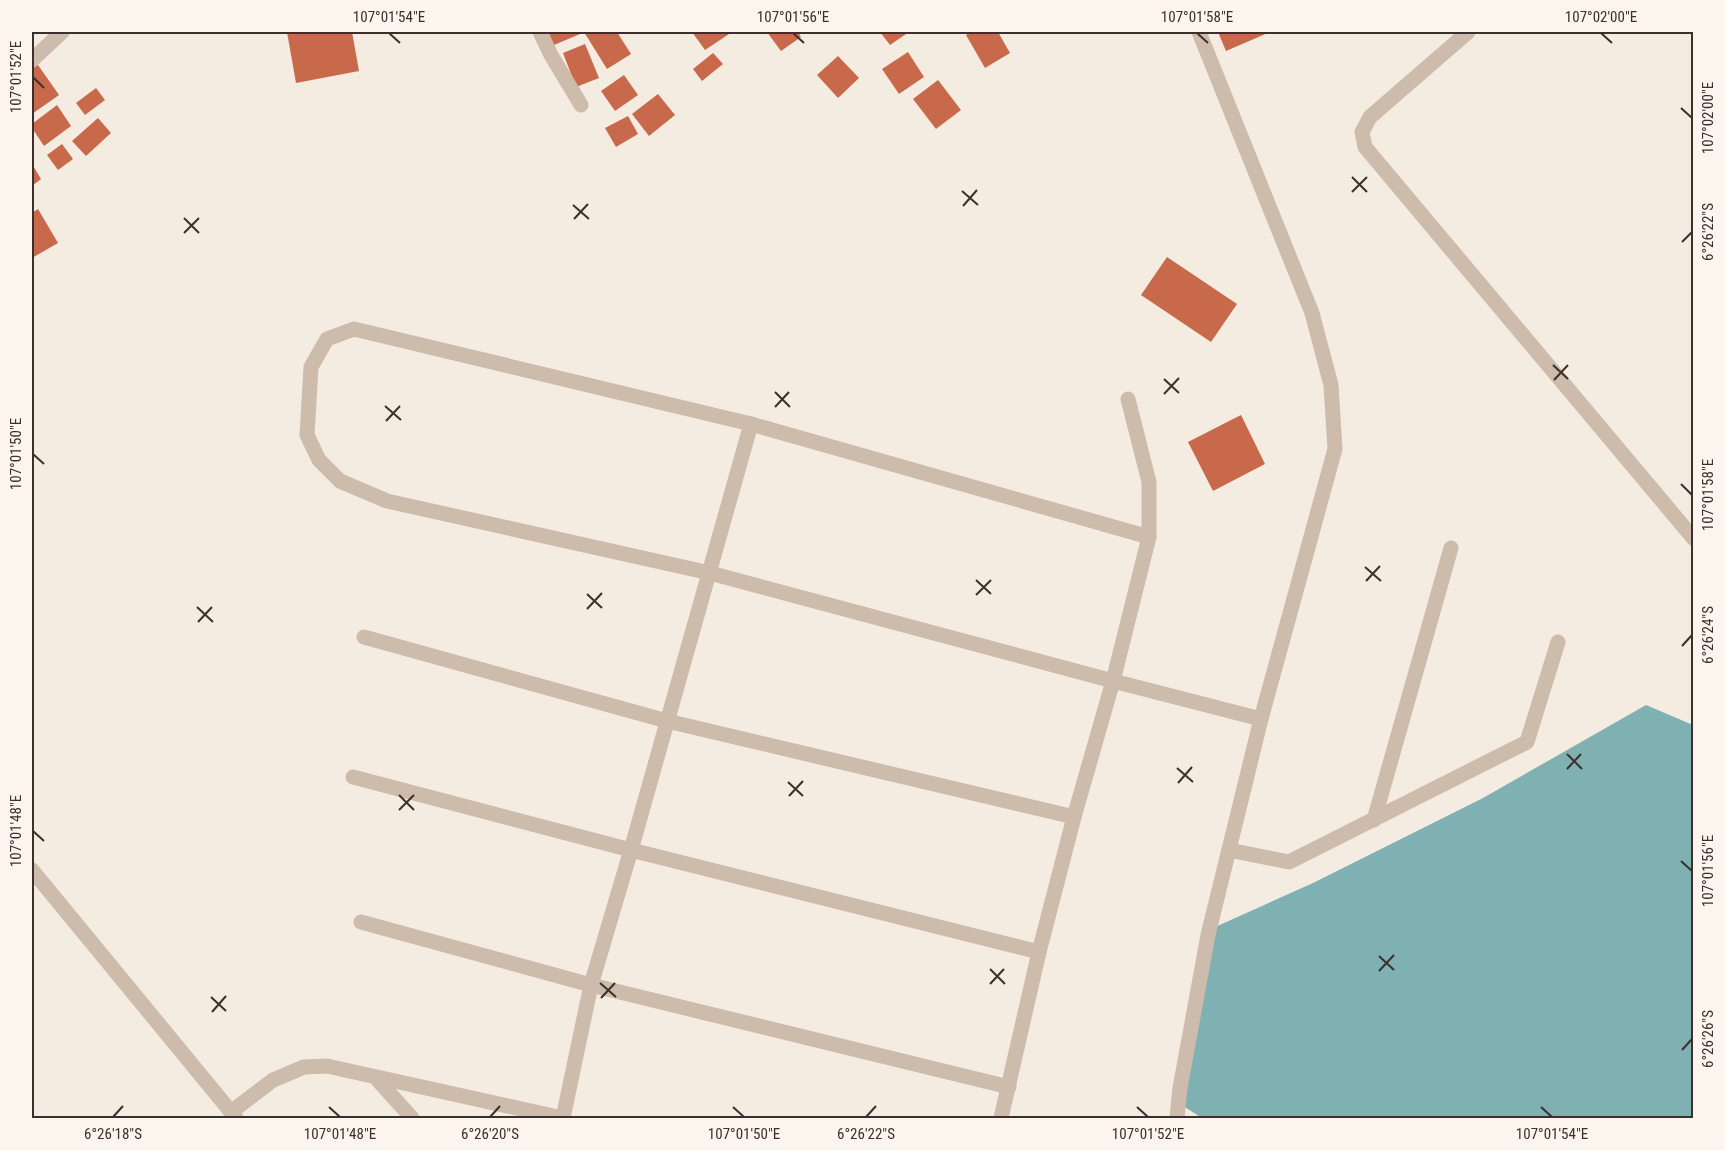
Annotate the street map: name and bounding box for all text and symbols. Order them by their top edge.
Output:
text: 107°01'54"E [353,8,425,26]
text: 107°01'56"E [757,8,829,26]
text: 107°01'58"E [1161,8,1233,26]
text: 107°02'00"E [1565,8,1637,26]
text: 107°01'52"E [7,41,25,113]
text: 107°02'00"E [1699,82,1717,154]
text: 6°26'22"S [1699,203,1717,261]
text: 107°01'50"E [7,418,25,490]
text: 107°01'58"E [1699,459,1717,531]
text: 6°26'24"S [1699,606,1717,664]
text: 107°01'48"E [7,795,25,867]
text: 107°01'56"E [1699,835,1717,907]
text: 6°26'26"S [1699,1010,1717,1068]
text: 6°26'18"S [84,1125,142,1143]
text: 107°01'48"E [304,1125,376,1143]
text: 6°26'20"S [461,1125,519,1143]
text: 107°01'50"E [708,1125,780,1143]
text: 6°26'22"S [837,1125,895,1143]
text: 107°01'52"E [1112,1125,1184,1143]
text: 107°01'54"E [1516,1125,1588,1143]

